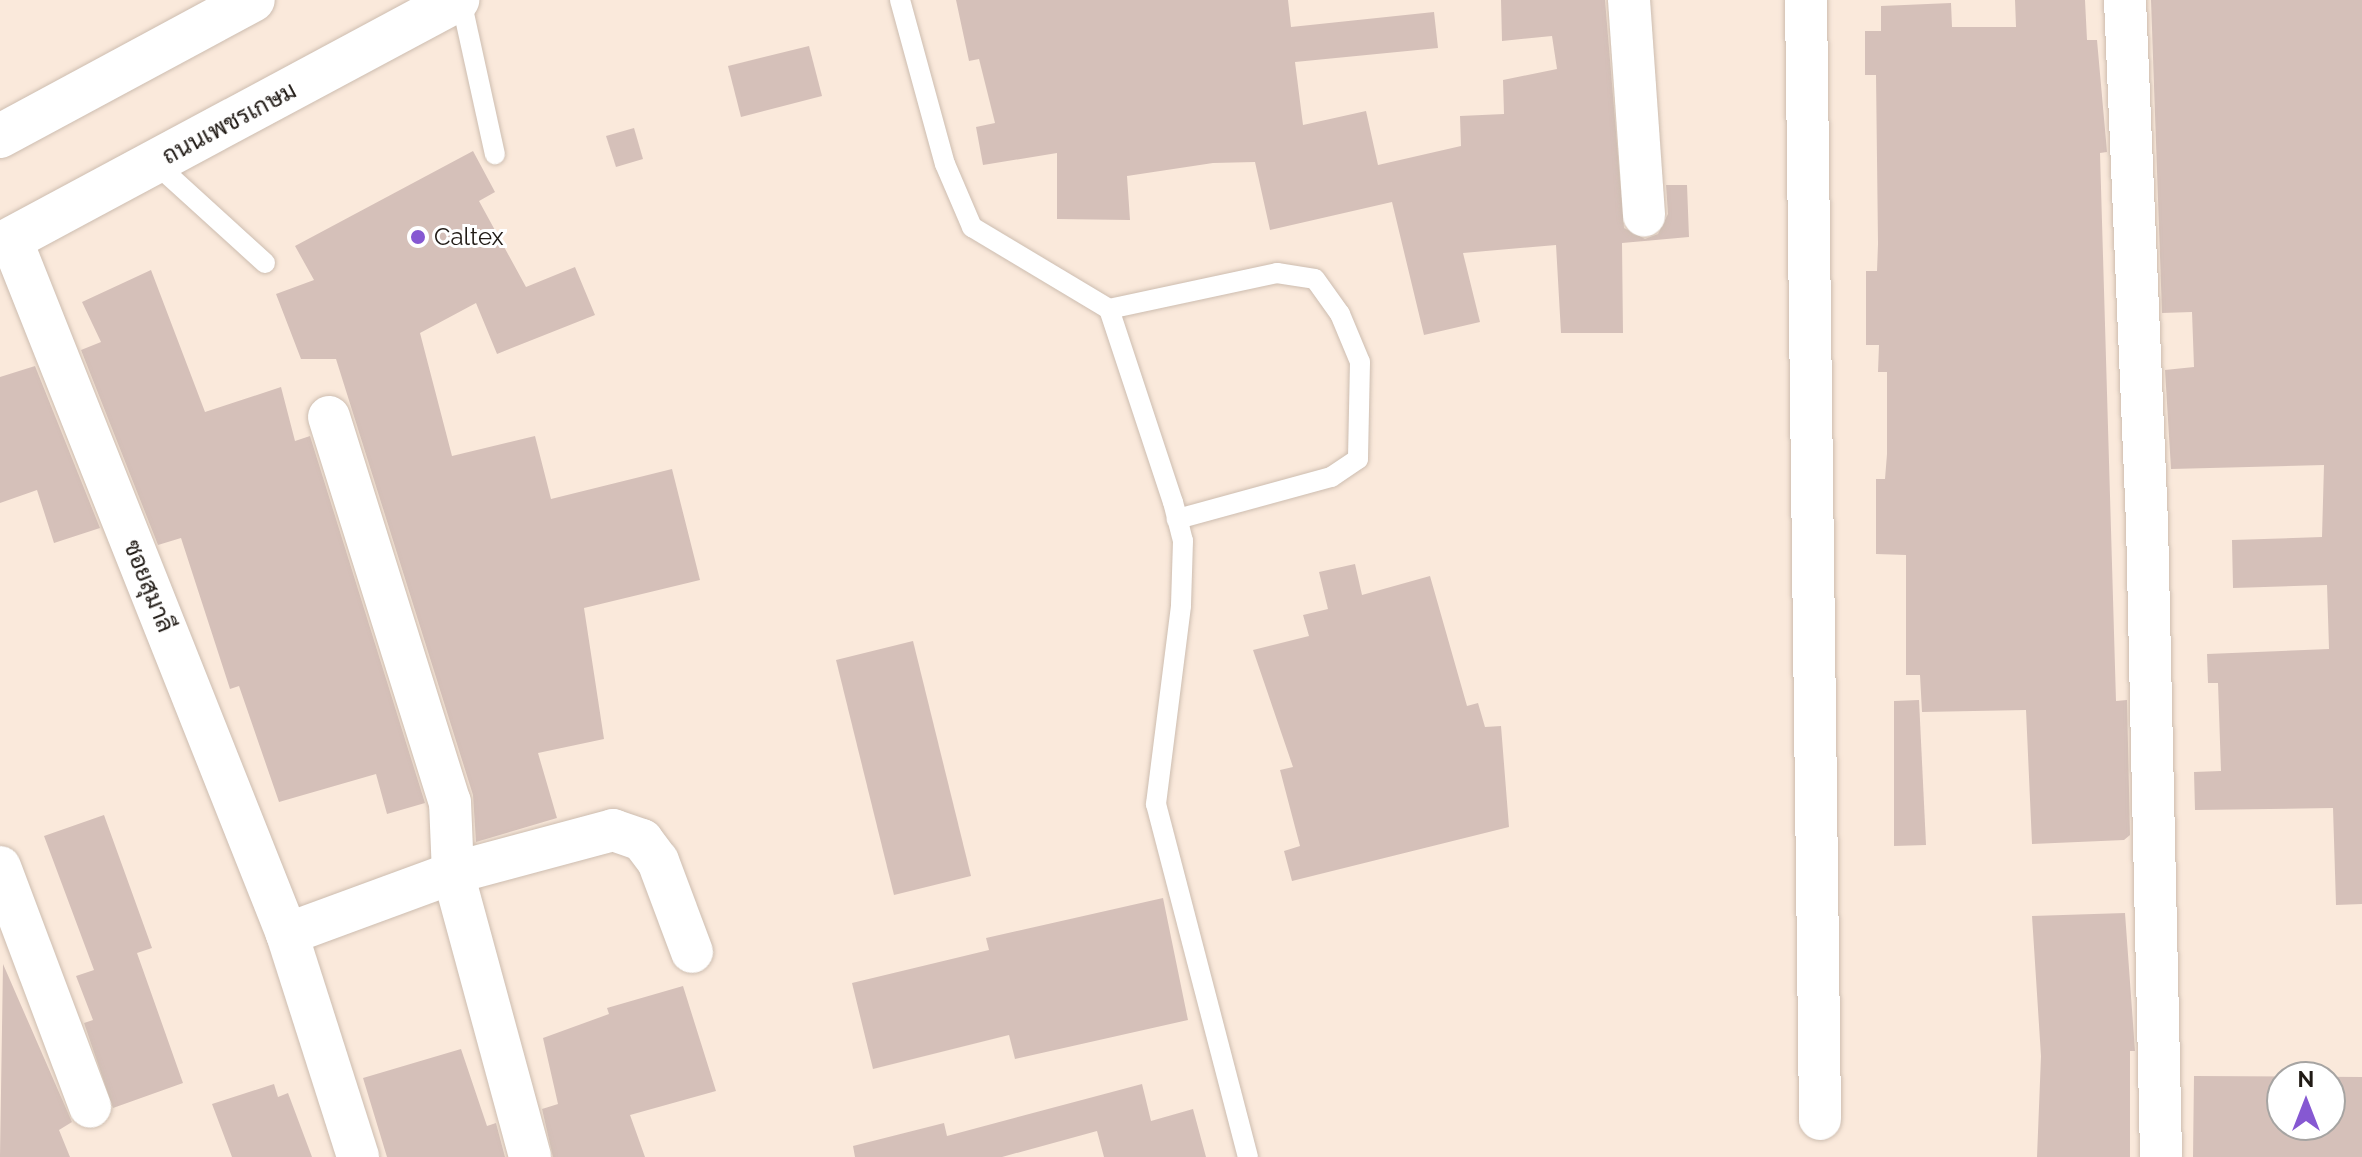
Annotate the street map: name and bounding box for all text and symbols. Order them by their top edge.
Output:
street label: ถนนเพชรเกษม [157,76,301,170]
place label: Caltex [434,223,504,251]
marker: Caltex [409,228,427,246]
street label: ซอยสุมาลี [118,536,180,636]
north arrow [2266,1061,2346,1141]
text: N [2298,1066,2314,1092]

